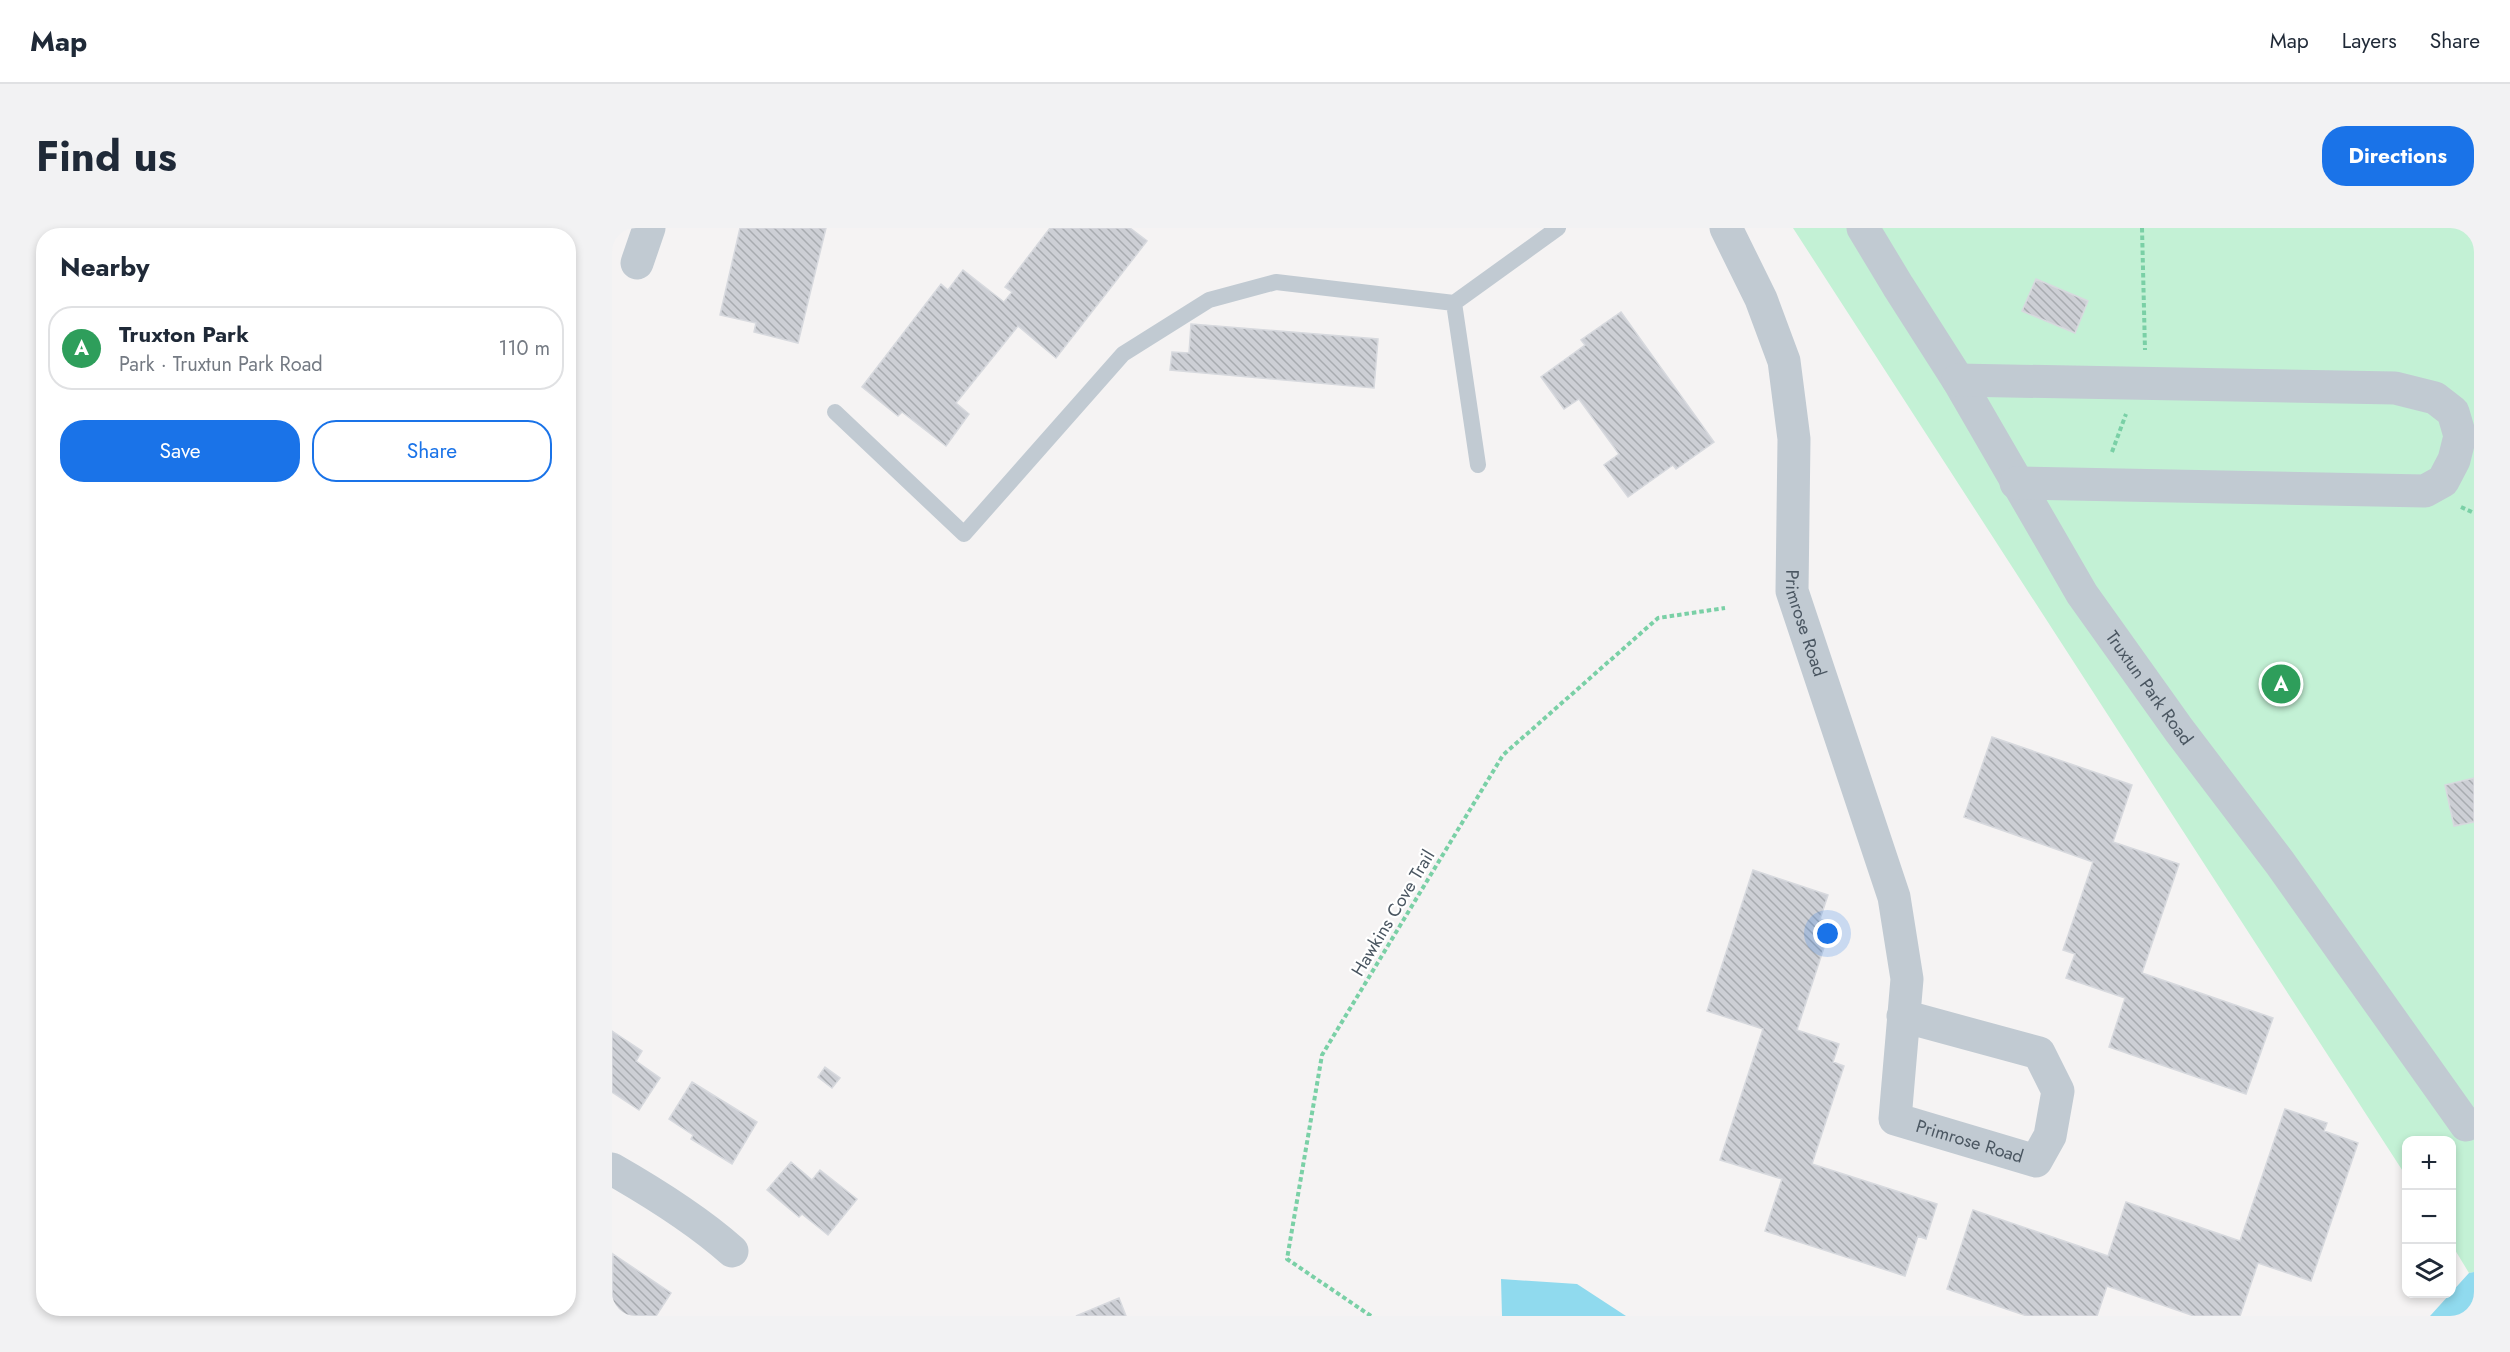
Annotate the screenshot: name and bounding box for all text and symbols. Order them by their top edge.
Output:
text: Map [30,21,87,62]
text: Map [2270,26,2309,56]
text: Layers [2342,26,2397,56]
text: Share [2430,26,2480,56]
text: Find us [36,126,177,187]
button: Directions [2322,126,2474,186]
text: Nearby [60,248,149,286]
text: Truxton Park [119,318,249,350]
text: A [74,334,89,363]
text: 110 m [498,334,550,363]
text: Park · Truxtun Park Road [119,350,323,379]
button: Save [60,420,300,482]
button: Share [312,420,552,482]
street label: Primrose Road [1779,569,1833,680]
street label: Truxtun Park Road [2099,625,2199,751]
pin: A [2262,662,2300,706]
street label: Hawkins Cove Trail [1345,845,1441,981]
your location [1813,919,1842,948]
street label: Primrose Road [1913,1113,2027,1170]
map controls [2402,1136,2456,1298]
button: + [2402,1136,2456,1190]
button: − [2402,1190,2456,1244]
button: layers [2402,1244,2456,1298]

